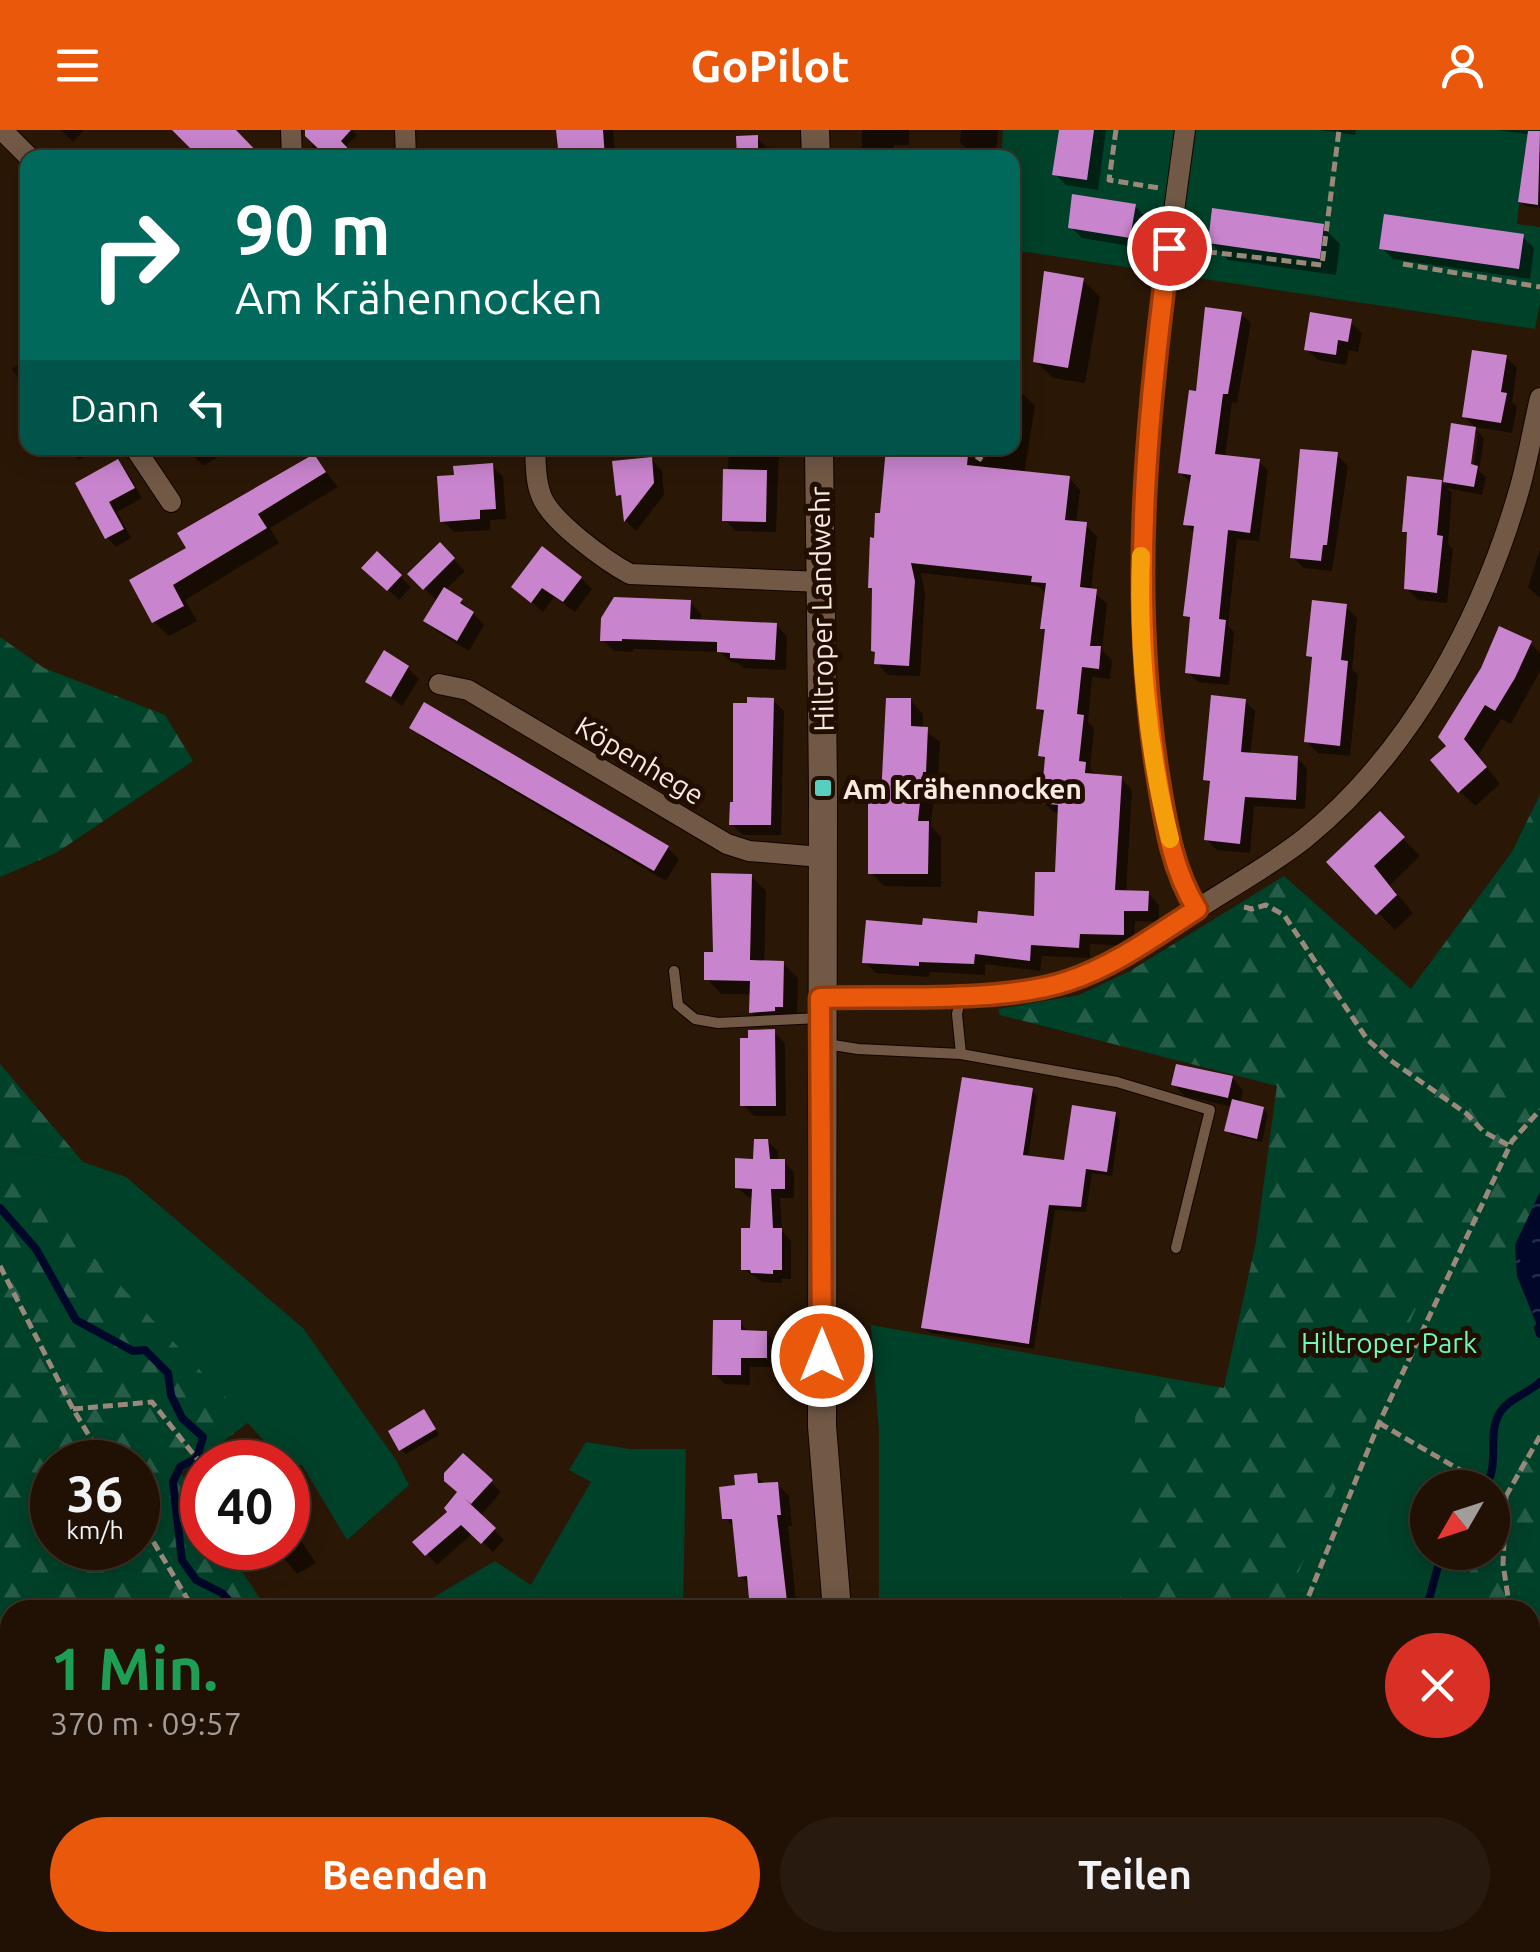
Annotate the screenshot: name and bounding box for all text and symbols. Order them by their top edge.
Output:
icon: menu [50,38,105,93]
icon: person [1435,38,1490,93]
text: GoPilot [690,40,850,91]
icon: right [70,190,200,320]
text: 90 m [235,190,391,268]
pin [1127,206,1212,291]
icon: arrive [1142,221,1197,276]
text: Am Krähennocken [235,272,603,323]
icon: left [180,380,235,435]
text: Dann [70,387,160,429]
street label: Hiltroper Landwehr [803,486,839,732]
street label: Köpenhege [570,710,710,810]
place label: Am Krähennocken [843,773,1082,804]
marker: Am Krähennocken [812,777,834,799]
position arrow [770,1304,874,1408]
park label: Hiltroper Park [1301,1327,1477,1358]
speed limit sign: 40 [180,1440,310,1570]
text: 36 [67,1465,123,1521]
north arrow [1410,1470,1510,1570]
map controls [1410,1470,1510,1570]
text: km/h [66,1516,124,1544]
button: close [1385,1633,1490,1738]
text: 1 Min. [50,1634,218,1701]
text: 370 m · 09:57 [50,1705,242,1741]
button: Beenden [50,1817,760,1932]
button: Teilen [780,1817,1490,1932]

